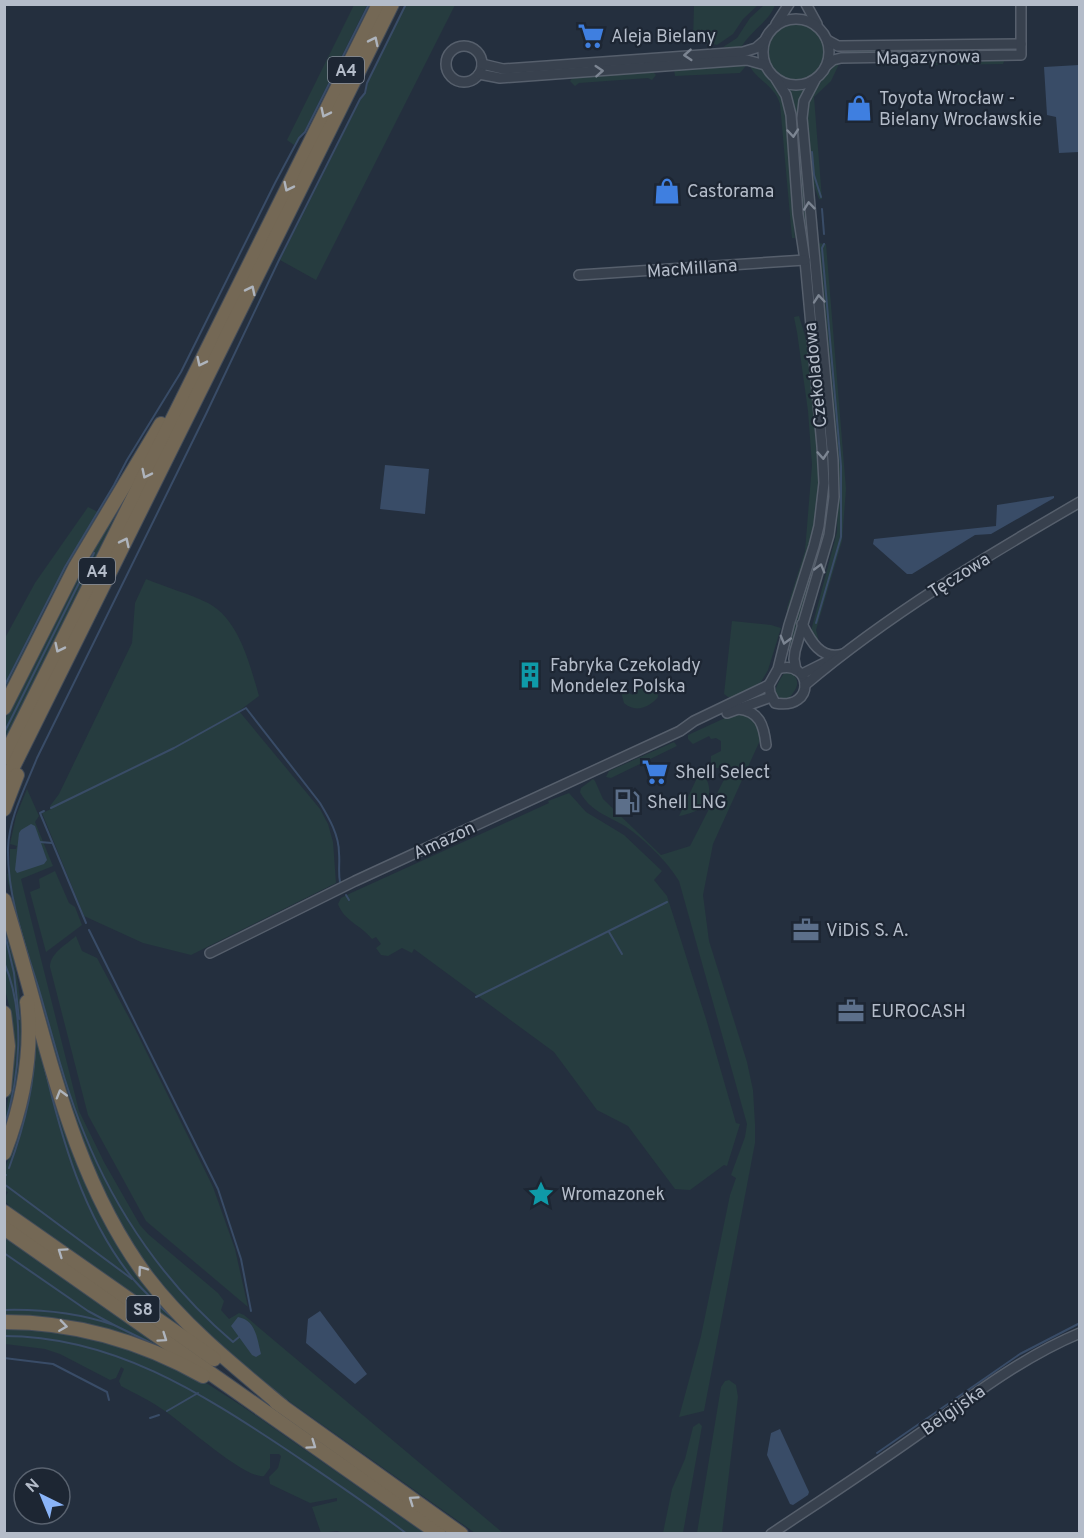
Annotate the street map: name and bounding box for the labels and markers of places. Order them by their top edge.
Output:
supermarket icon: Aleja Bielany [576,21,606,51]
place label: Aleja Bielany [611,26,716,49]
place label: Toyota Wrocław - Bielany Wrocławskie [879,88,1042,132]
shop icon: Toyota Wrocław - Bielany Wrocławskie [844,93,874,123]
shop icon: Castorama [652,176,682,206]
place label: Castorama [687,181,774,204]
place label: Fabryka Czekolady Mondelez Polska [550,655,701,699]
building icon: Fabryka Czekolady Mondelez Polska [515,660,545,690]
supermarket icon: Shell Select [640,757,670,787]
place label: Shell Select [675,762,770,785]
fuel station icon: Shell LNG [612,787,642,817]
place label: Shell LNG [647,792,727,815]
office icon: ViDiS S. A. [791,915,821,945]
place label: ViDiS S. A. [826,920,908,943]
office icon: EUROCASH [836,996,866,1026]
place label: EUROCASH [871,1001,966,1024]
place icon: Wromazonek [526,1179,556,1209]
place label: Wromazonek [561,1184,665,1207]

